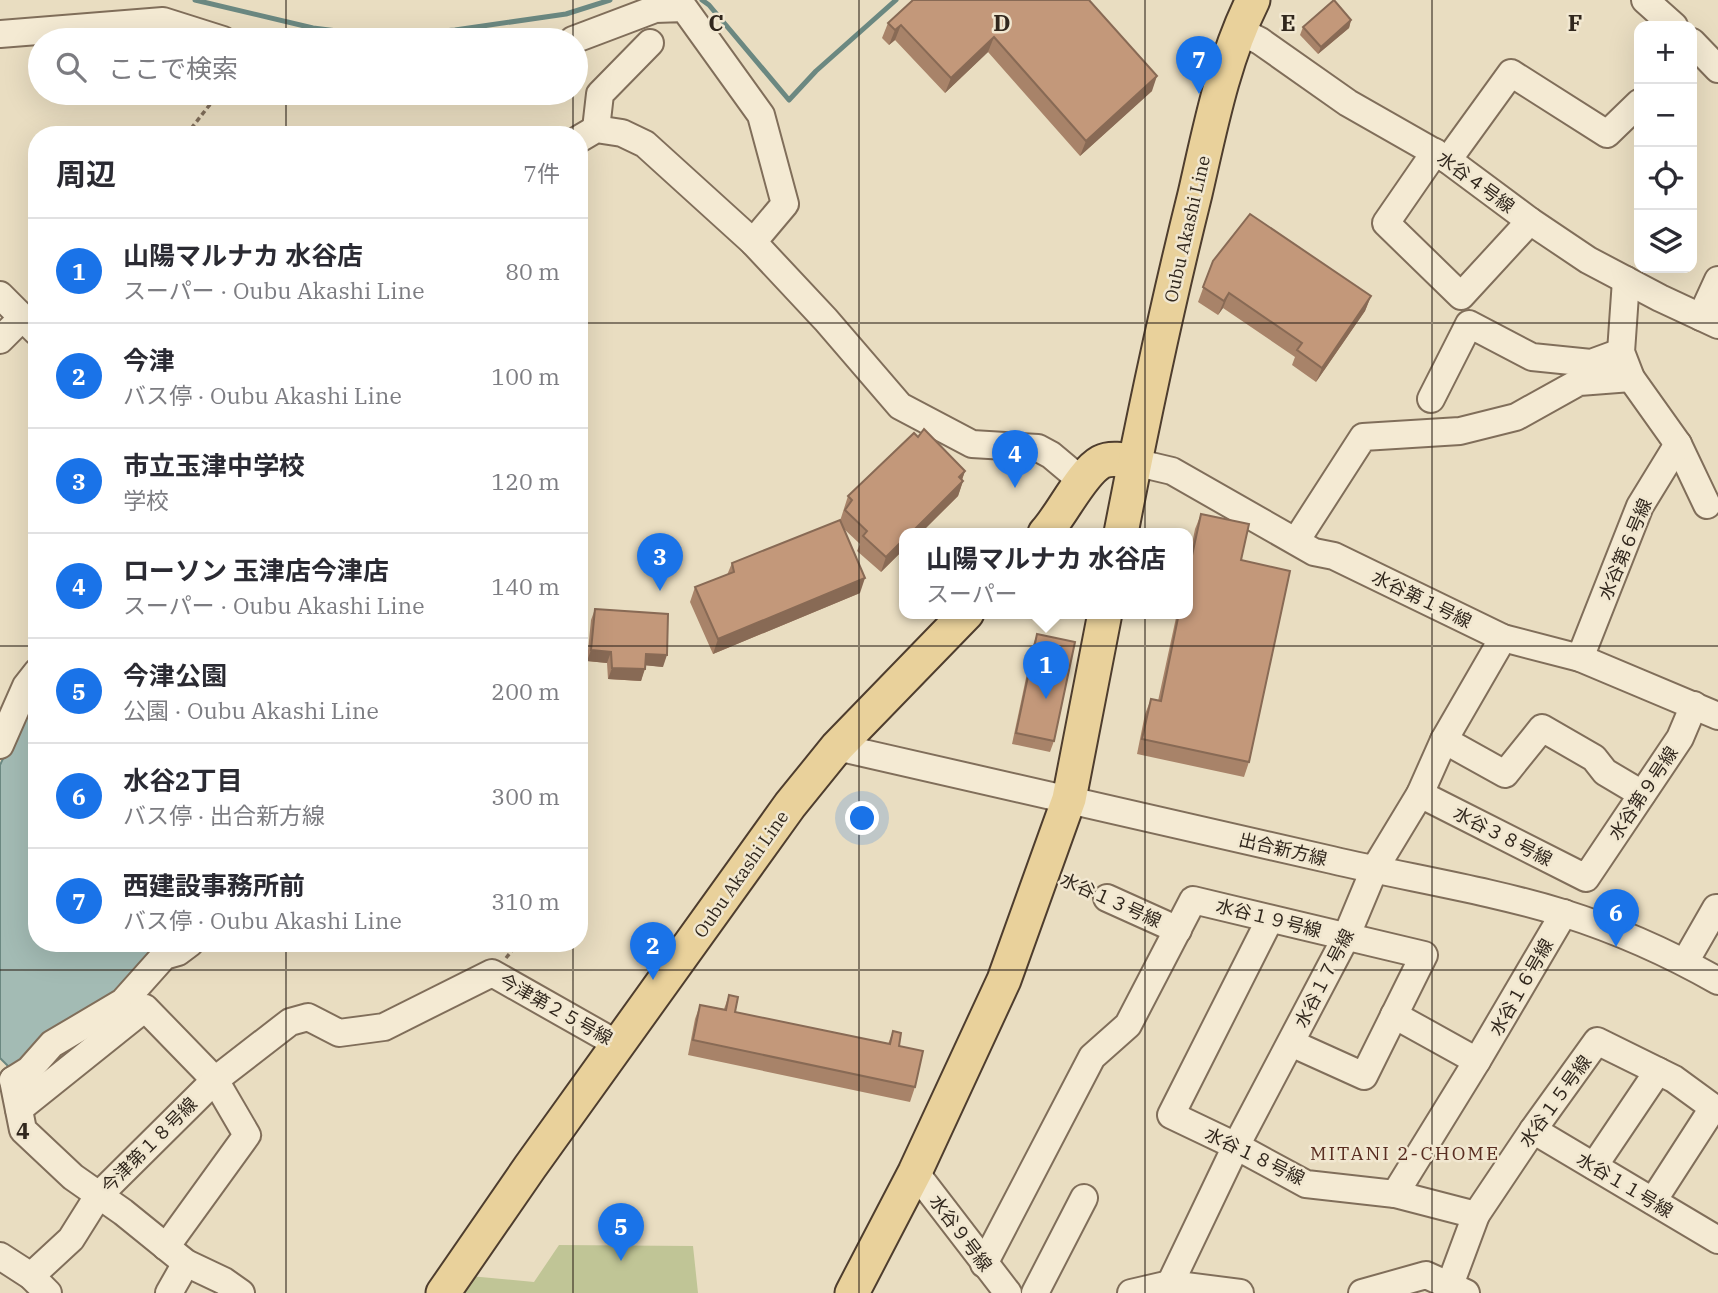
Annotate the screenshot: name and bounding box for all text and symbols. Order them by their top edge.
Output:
text: C [708,7,724,37]
text: D [993,7,1011,37]
text: E [1280,7,1296,37]
text: F [1568,7,1582,37]
map controls [1634,21,1697,273]
button: + [1634,21,1697,84]
search box [28,28,588,105]
pin: 7 [1176,36,1222,94]
icon: search [52,48,90,86]
text: ここで検索 [108,51,238,85]
button: − [1634,84,1697,147]
street label: 水谷４号線 [1433,146,1519,218]
button: locate [1634,147,1697,210]
street label: Oubu Akashi Line [1159,153,1215,305]
text: 周辺 [56,154,116,193]
text: 7件 [523,158,560,188]
button: layers [1634,210,1697,273]
text: 山陽マルナカ 水谷店 [123,238,363,272]
text: 1 [72,256,86,286]
text: 80 m [505,256,560,286]
text: スーパー · Oubu Akashi Line [123,275,425,305]
text: 今津 [123,343,175,377]
text: 2 [72,361,86,391]
text: 100 m [491,361,560,391]
text: バス停 · Oubu Akashi Line [123,380,402,410]
pin: 4 [992,430,1038,488]
text: 市立玉津中学校 [123,448,305,482]
text: 3 [72,466,86,496]
text: 120 m [491,466,560,496]
text: 学校 [123,485,169,515]
street label: 水谷第６号線 [1593,495,1657,603]
popup [899,528,1193,619]
pin: 3 [637,533,683,591]
text: 山陽マルナカ 水谷店 [926,541,1166,575]
text: ローソン 玉津店今津店 [123,553,389,587]
street label: 水谷第１号線 [1368,565,1476,633]
text: 4 [72,571,86,601]
text: 140 m [491,571,560,601]
text: スーパー [926,578,1018,608]
text: スーパー · Oubu Akashi Line [123,590,425,620]
pin: 1 [1023,641,1069,699]
text: 今津公園 [123,658,227,692]
text: 5 [72,676,86,706]
text: 200 m [491,676,560,706]
text: 公園 · Oubu Akashi Line [123,695,379,725]
street label: 水谷第９号線 [1603,742,1683,844]
text: 水谷2丁目 [123,763,243,797]
text: 6 [72,781,86,811]
text: 300 m [491,781,560,811]
text: バス停 · 出合新方線 [123,800,325,830]
your location [845,801,879,835]
street label: 水谷３８号線 [1450,801,1556,871]
street label: Oubu Akashi Line [689,806,793,942]
street label: 出合新方線 [1237,828,1329,870]
text: 西建設事務所前 [123,868,305,902]
street label: 水谷１３号線 [1057,868,1165,932]
text: 7 [72,886,86,916]
text: 310 m [491,886,560,916]
pin: 6 [1593,889,1639,947]
street label: 水谷１９号線 [1214,894,1324,942]
text: バス停 · Oubu Akashi Line [123,905,402,935]
pin: 2 [630,922,676,980]
street label: 水谷１７号線 [1289,925,1359,1031]
street label: 水谷１６号線 [1484,934,1558,1040]
street label: 今津第２５号線 [495,968,617,1050]
street label: 水谷１５号線 [1514,1051,1596,1151]
street label: 今津第１８号線 [96,1092,202,1198]
text: 4 [16,1115,30,1145]
street label: 水谷１８号線 [1201,1122,1309,1190]
district label: MITANI 2-CHOME [1310,1141,1500,1165]
street label: 水谷１１号線 [1573,1147,1677,1223]
street label: 水谷９号線 [925,1190,997,1276]
pin: 5 [598,1203,644,1261]

